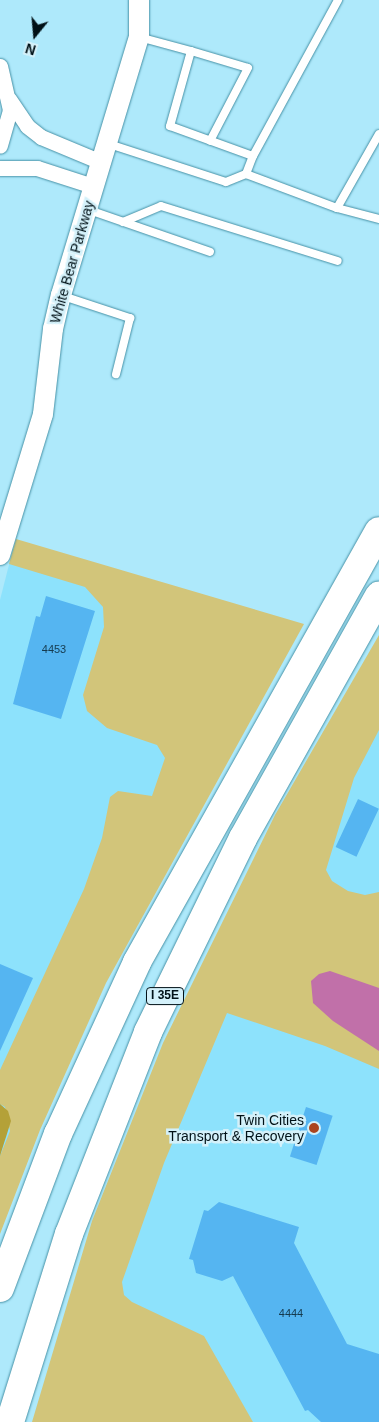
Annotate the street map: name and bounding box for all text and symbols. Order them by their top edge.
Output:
north arrow [10,10,60,60]
text: N [23,40,38,58]
street label: White Bear Parkway [46,199,98,325]
house number: 4453 [42,642,66,656]
road number: I 35E [145,986,185,1006]
place label: Twin Cities Transport & Recovery [168,1112,304,1144]
marker: Twin Cities Transport & Recovery [308,1122,320,1134]
house number: 4444 [279,1306,303,1320]

